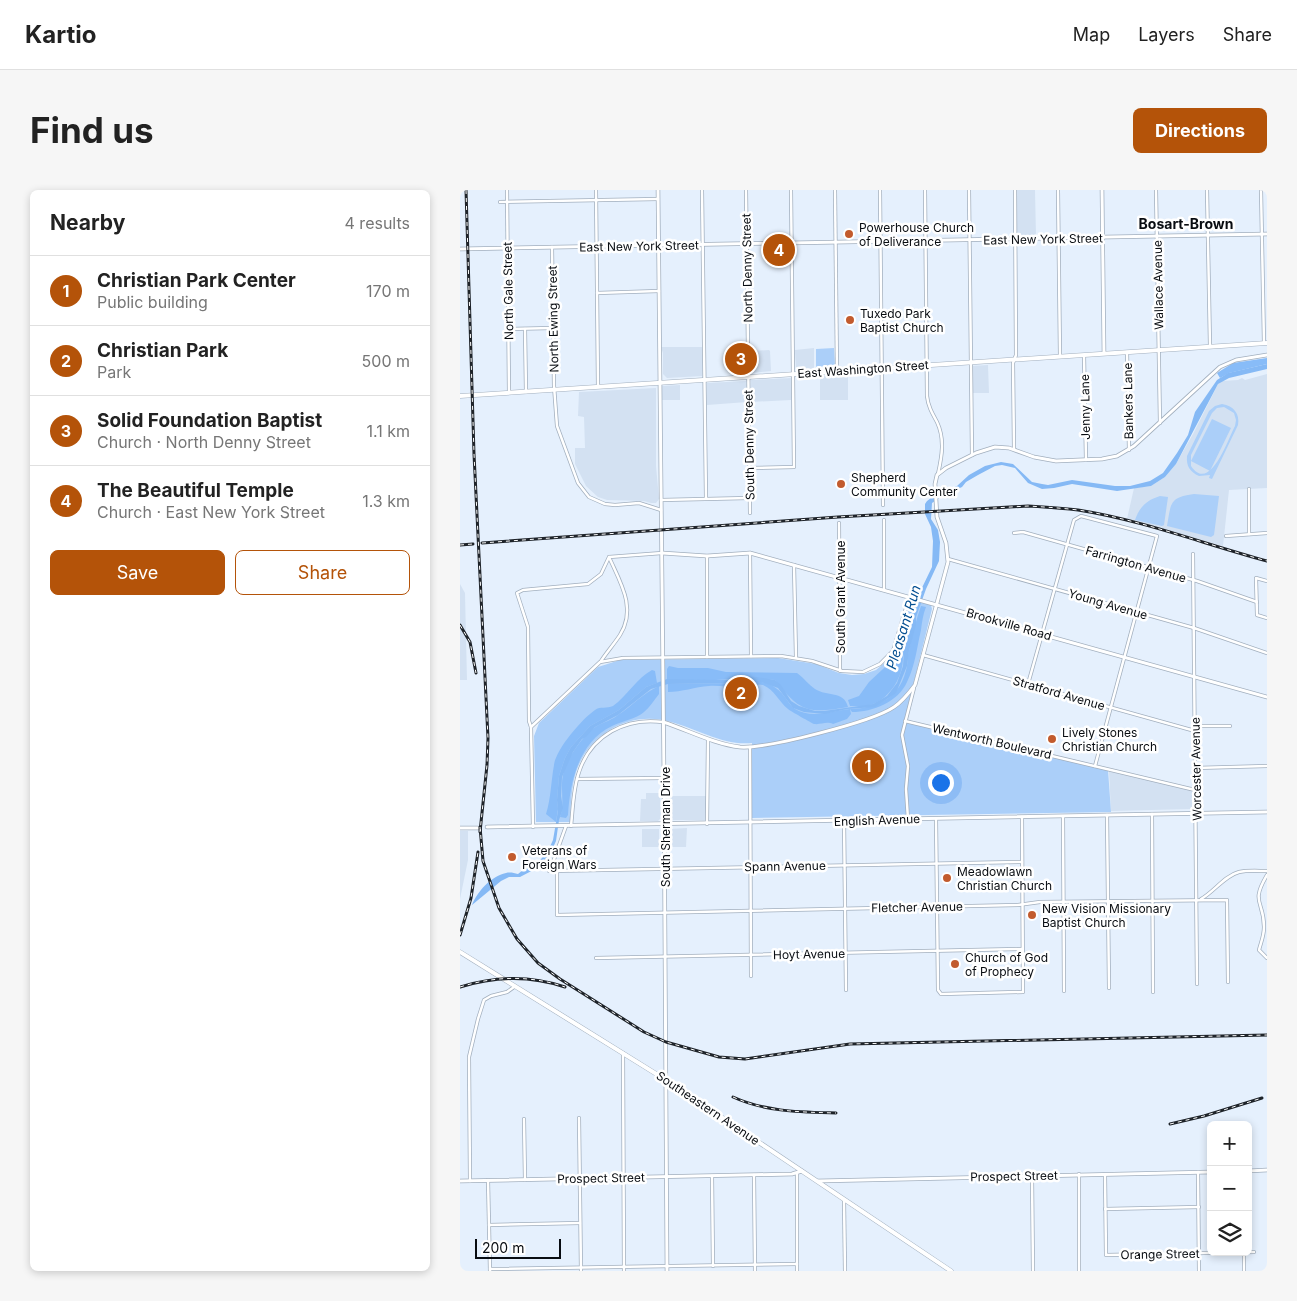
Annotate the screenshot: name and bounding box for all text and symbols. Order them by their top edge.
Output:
text: Kartio [25,20,96,49]
text: Map [1073,24,1110,45]
text: Layers [1138,24,1195,45]
text: Share [1223,24,1272,45]
button: Directions [1133,108,1267,153]
text: Find us [30,109,154,151]
text: Nearby [50,210,125,235]
text: 4 results [345,213,410,233]
street label: North Denny Street [739,213,755,323]
district label: Bosart-Brown [1139,215,1233,232]
place label: Powerhouse Church of Deliverance [859,220,974,249]
marker: Powerhouse Church of Deliverance [843,228,855,240]
street label: East New York Street [983,230,1103,248]
pin: 4 [763,231,795,269]
street label: East New York Street [579,237,699,255]
street label: Wallace Avenue [1150,240,1166,330]
street label: North Gale Street [500,242,516,340]
street label: North Ewing Street [545,265,561,373]
text: Christian Park Center [97,269,296,292]
text: 1 [63,281,69,301]
text: 170 m [366,281,410,301]
text: Public building [97,292,208,312]
place label: Tuxedo Park Baptist Church [860,306,944,335]
marker: Tuxedo Park Baptist Church [844,314,856,326]
text: Christian Park [97,339,228,362]
pin: 3 [725,340,757,378]
text: 2 [61,351,71,371]
text: 500 m [362,351,410,371]
street label: East Washington Street [797,357,929,381]
text: Park [97,362,131,382]
street label: Bankers Lane [1120,362,1136,440]
street label: Jenny Lane [1077,374,1093,440]
street label: South Denny Street [741,390,757,500]
text: Solid Foundation Baptist [97,409,322,432]
text: 3 [61,421,71,441]
text: 1.1 km [366,421,410,441]
text: Church · North Denny Street [97,432,311,452]
place label: Shepherd Community Center [851,470,958,499]
marker: Shepherd Community Center [835,478,847,490]
text: The Beautiful Temple [97,479,294,502]
text: 4 [61,491,71,511]
text: 1.3 km [362,491,410,511]
text: Church · East New York Street [97,502,325,522]
street label: South Grant Avenue [833,540,848,654]
street label: Farrington Avenue [1084,542,1188,586]
button: Save [50,550,225,595]
button: Share [235,550,410,595]
water label: Pleasant Run [882,583,924,671]
street label: Young Avenue [1067,586,1149,622]
street label: Brookville Road [965,605,1053,643]
street label: Stratford Avenue [1011,673,1107,713]
pin: 2 [725,674,757,712]
street label: Worcester Avenue [1188,717,1204,821]
street label: Wentworth Boulevard [931,720,1053,762]
place label: Lively Stones Christian Church [1062,725,1157,754]
marker: Lively Stones Christian Church [1046,733,1058,745]
pin: 1 [852,747,884,785]
street label: South Sherman Drive [658,767,673,887]
your location [928,770,954,796]
street label: English Avenue [834,811,920,829]
place label: Veterans of Foreign Wars [522,843,597,872]
marker: Veterans of Foreign Wars [506,851,518,863]
street label: Spann Avenue [744,858,826,874]
place label: Meadowlawn Christian Church [957,864,1052,893]
marker: Meadowlawn Christian Church [941,872,953,884]
street label: Fletcher Avenue [871,899,963,915]
place label: New Vision Missionary Baptist Church [1042,901,1171,930]
marker: New Vision Missionary Baptist Church [1026,909,1038,921]
street label: Hoyt Avenue [773,946,845,962]
place label: Church of God of Prophecy [965,950,1048,979]
marker: Church of God of Prophecy [949,958,961,970]
street label: Southeastern Avenue [654,1068,762,1148]
map controls [1207,1121,1252,1256]
button: + [1207,1121,1252,1166]
button: − [1207,1166,1252,1211]
street label: Prospect Street [970,1168,1058,1184]
street label: Prospect Street [557,1170,645,1186]
button: layers [1207,1211,1252,1256]
scale bar [475,1236,561,1259]
text: 200 m [482,1239,524,1256]
street label: Orange Street [1120,1246,1200,1262]

